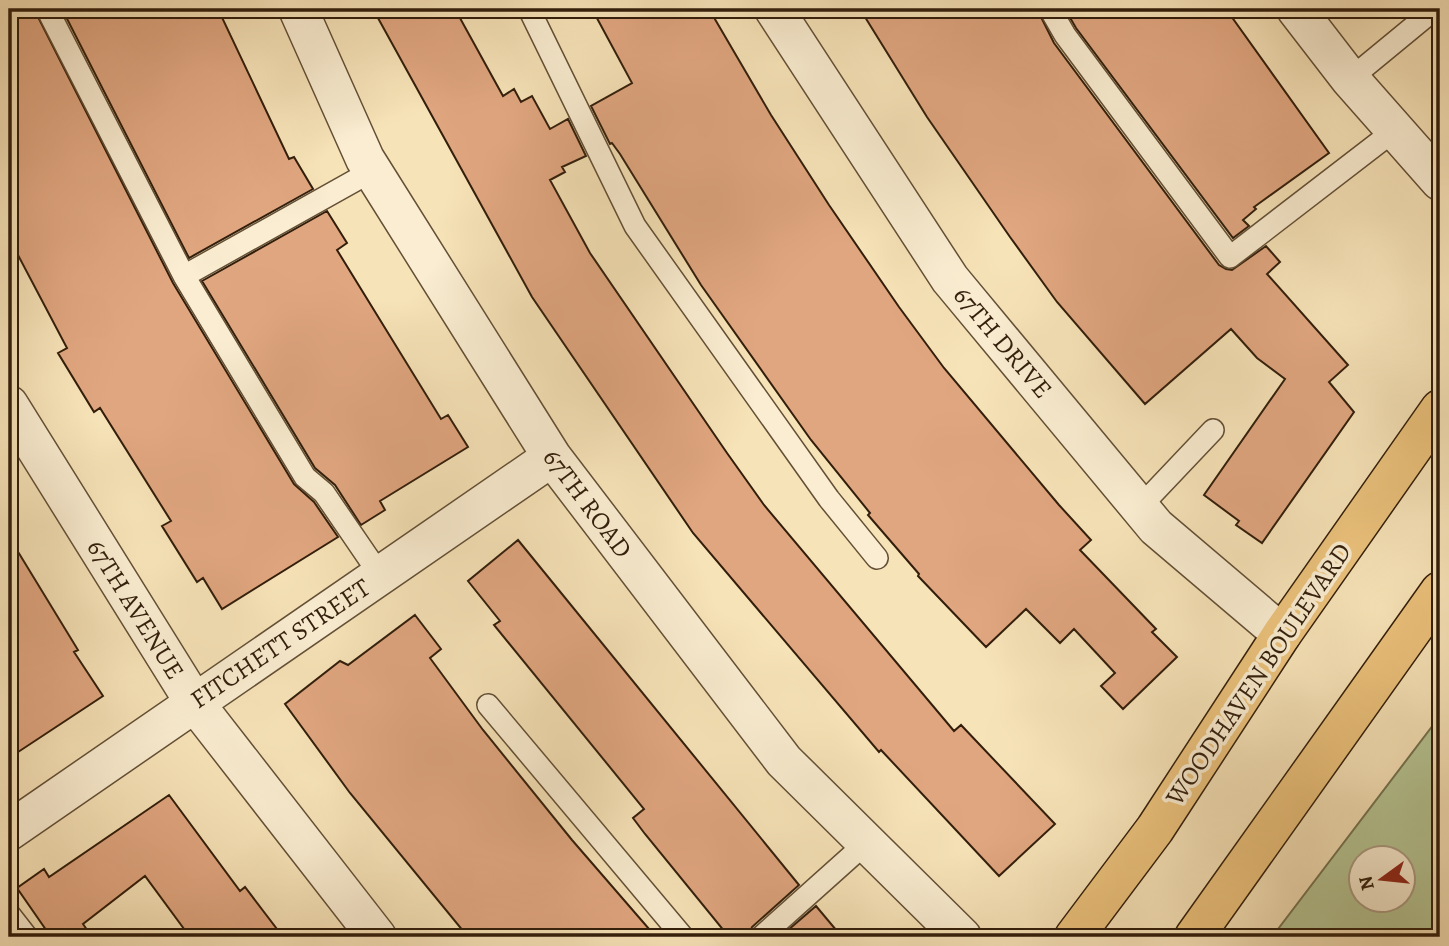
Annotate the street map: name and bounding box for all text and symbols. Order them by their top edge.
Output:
street label: 67TH DRIVE [945,279,1060,406]
street label: 67TH ROAD [535,441,640,565]
street label: 67TH AVENUE [79,533,193,686]
street label: WOODHAVEN BOULEVARD [1157,536,1359,813]
street label: FITCHETT STREET [183,570,377,717]
north arrow [1348,844,1418,914]
text: N [1352,873,1381,893]

